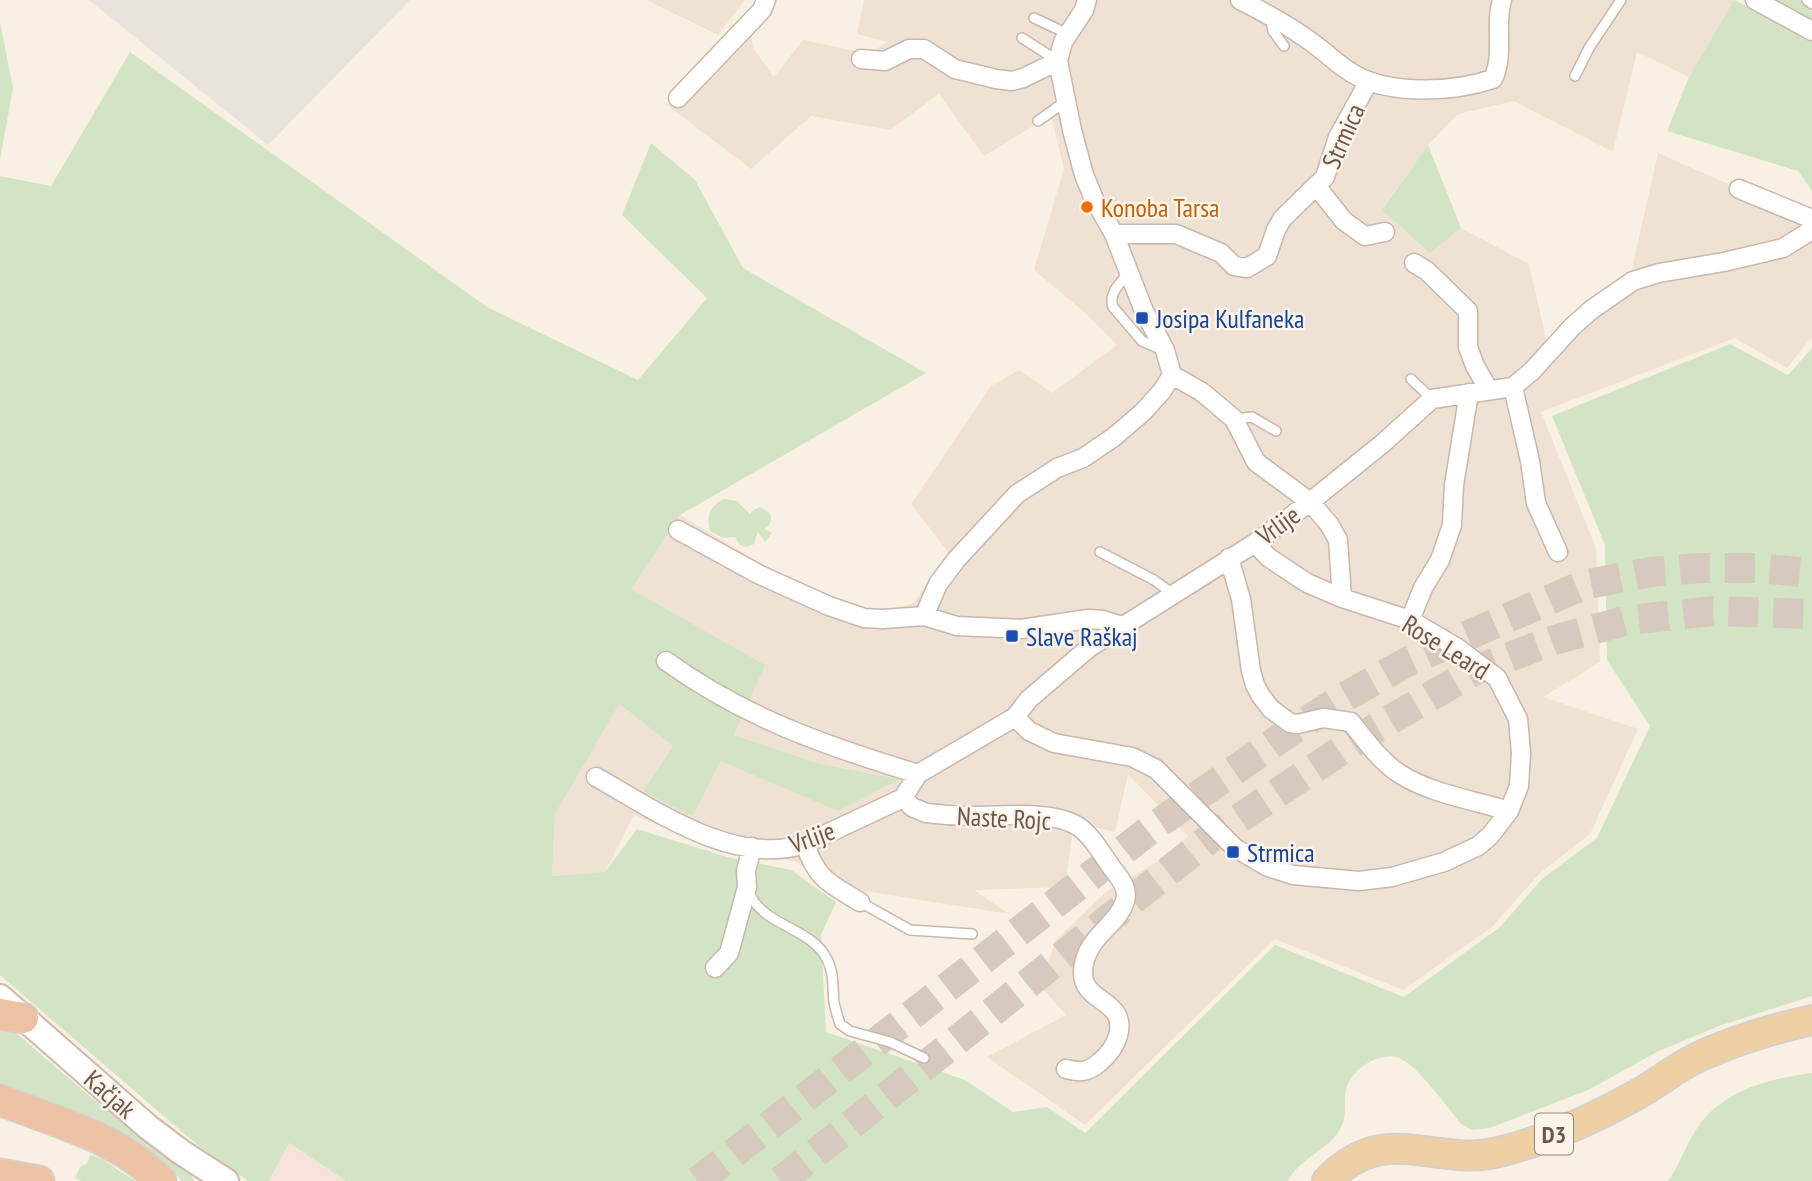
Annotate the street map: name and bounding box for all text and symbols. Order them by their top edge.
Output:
street label: Strmica [1314,98,1372,174]
place label: Konoba Tarsa [1101,191,1219,224]
marker: Konoba Tarsa [1079,199,1095,215]
place label: Josipa Kulfaneka [1155,302,1305,335]
marker: Josipa Kulfaneka [1134,310,1150,326]
street label: Vrlije [1249,498,1306,552]
street label: Rose Leard [1396,607,1496,687]
place label: Slave Raškaj [1026,620,1138,653]
marker: Slave Raškaj [1004,628,1020,644]
street label: Naste Rojc [956,799,1052,837]
street label: Vrlije [784,814,839,861]
place label: Strmica [1247,836,1315,869]
marker: Strmica [1225,844,1241,860]
street label: Kačjak [77,1063,143,1125]
road number: D3 [1535,1114,1573,1154]

